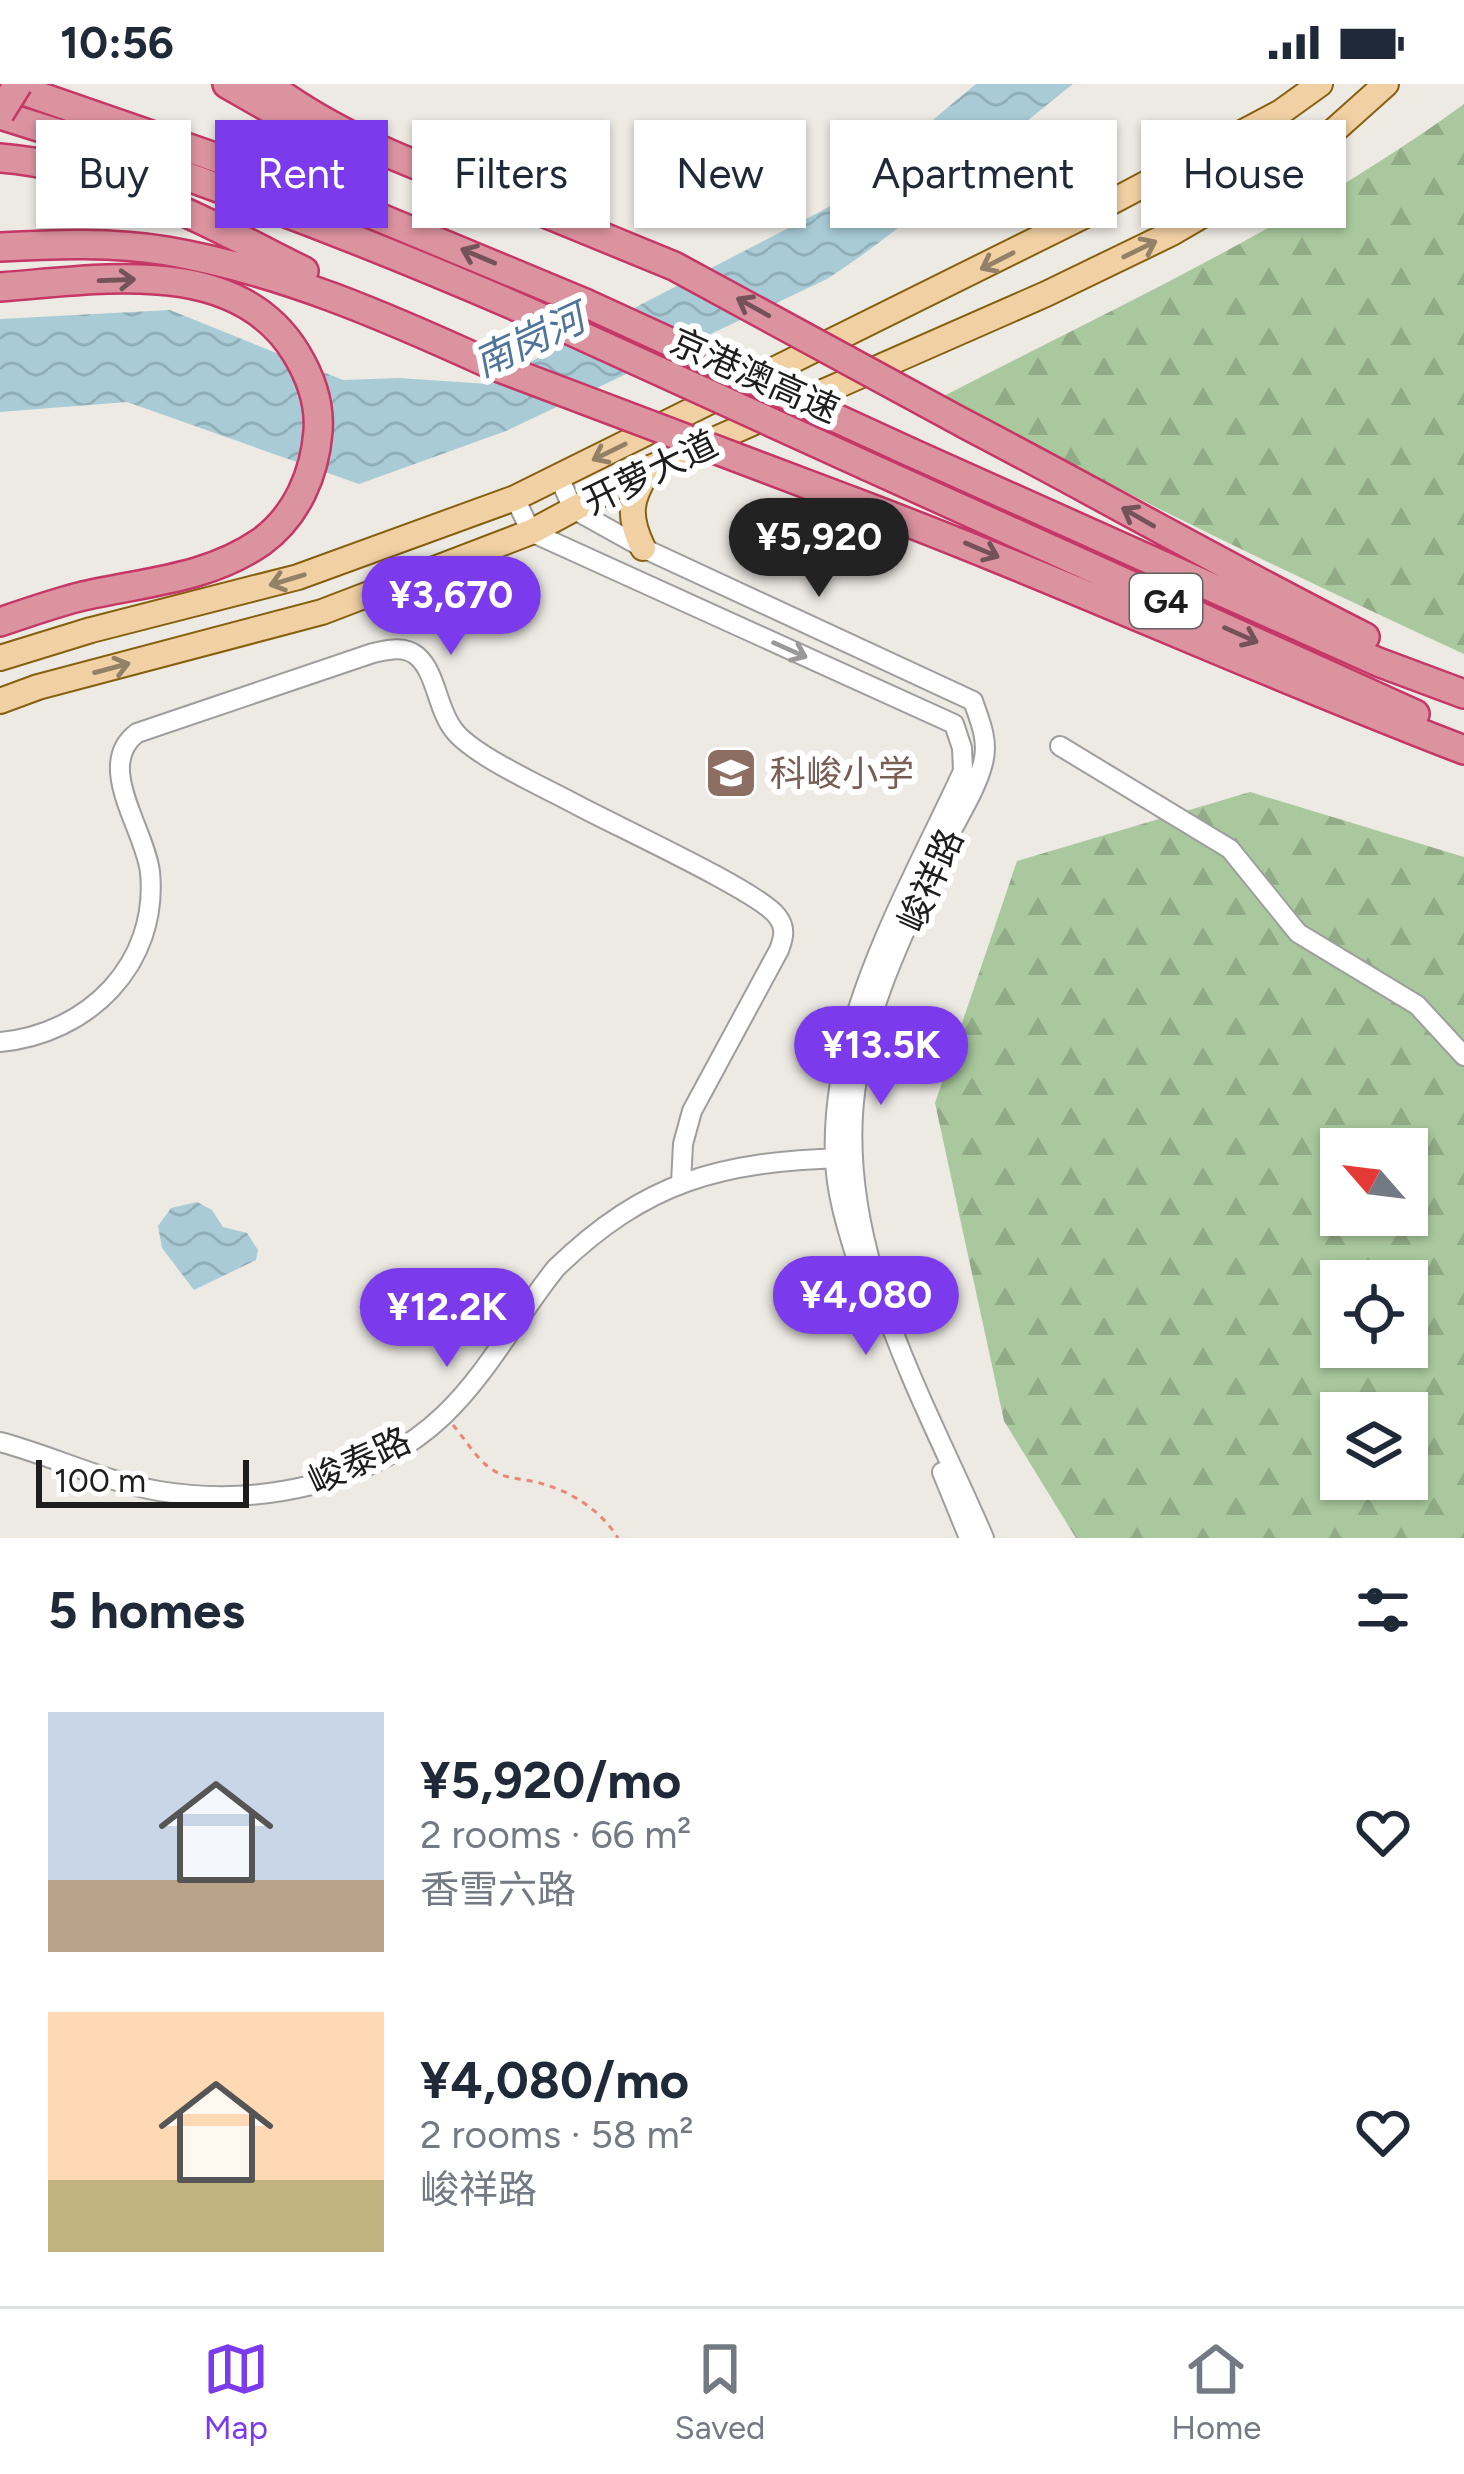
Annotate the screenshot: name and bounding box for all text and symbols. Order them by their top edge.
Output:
text: 10:56 [60,15,174,69]
chip: Buy [36,120,191,228]
chip: Rent [215,120,388,228]
chip: Filters [412,120,610,228]
chip: New [634,120,806,228]
chip: Apartment [830,120,1117,228]
chip: House [1141,120,1346,228]
one-way arrow [1121,237,1157,259]
one-way arrow [461,244,497,266]
one-way arrow [979,250,1015,273]
one-way arrow [97,268,136,291]
water label: 南岗河 [466,291,598,386]
one-way arrow [736,295,771,318]
street label: 京港澳高速 [664,319,846,432]
street label: 开萝大道 [576,422,724,523]
one-way arrow [592,442,628,464]
pin: ¥5,920 [721,498,917,600]
one-way arrow [1121,504,1156,528]
text: ¥5,920 [756,513,882,560]
one-way arrow [964,541,1000,563]
pin: ¥3,670 [353,556,549,658]
one-way arrow [268,570,306,592]
text: ¥3,670 [389,571,513,618]
road number: G4 [1130,574,1202,628]
one-way arrow [1222,625,1258,647]
one-way arrow [771,640,807,662]
one-way arrow [92,655,130,677]
school or university icon: 科峻小学 [703,745,759,801]
place label: 科峻小学 [770,752,914,795]
street label: 峻祥路 [889,822,972,938]
pin: ¥13.5K [783,1006,979,1108]
text: ¥13.5K [821,1021,941,1068]
north arrow [1320,1128,1428,1236]
map controls [1320,1128,1428,1500]
pin: ¥4,080 [768,1256,964,1358]
button: locate [1320,1260,1428,1368]
pin: ¥12.2K [349,1268,545,1370]
text: ¥4,080 [800,1271,932,1318]
text: ¥12.2K [387,1283,507,1330]
button: layers [1320,1392,1428,1500]
street label: 峻泰路 [301,1418,417,1503]
scale bar [36,1454,249,1507]
text: 100 m [54,1461,146,1500]
icon: filters [1350,1577,1416,1643]
text: 5 homes [48,1580,245,1641]
text: ¥5,920/mo [420,1750,681,1811]
icon: home [144,1760,288,1904]
icon: heart [1350,1799,1416,1865]
text: 2 rooms · 66 m² [420,1811,691,1858]
text: 香雪六路 [420,1866,576,1913]
text: ¥4,080/mo [420,2050,689,2111]
icon: home [144,2060,288,2204]
icon: heart [1350,2099,1416,2165]
text: 2 rooms · 58 m² [420,2111,694,2158]
text: 峻祥路 [420,2166,537,2213]
tab: Map [203,2336,269,2447]
tab: Saved [674,2336,765,2447]
tab: Home [1171,2336,1261,2447]

